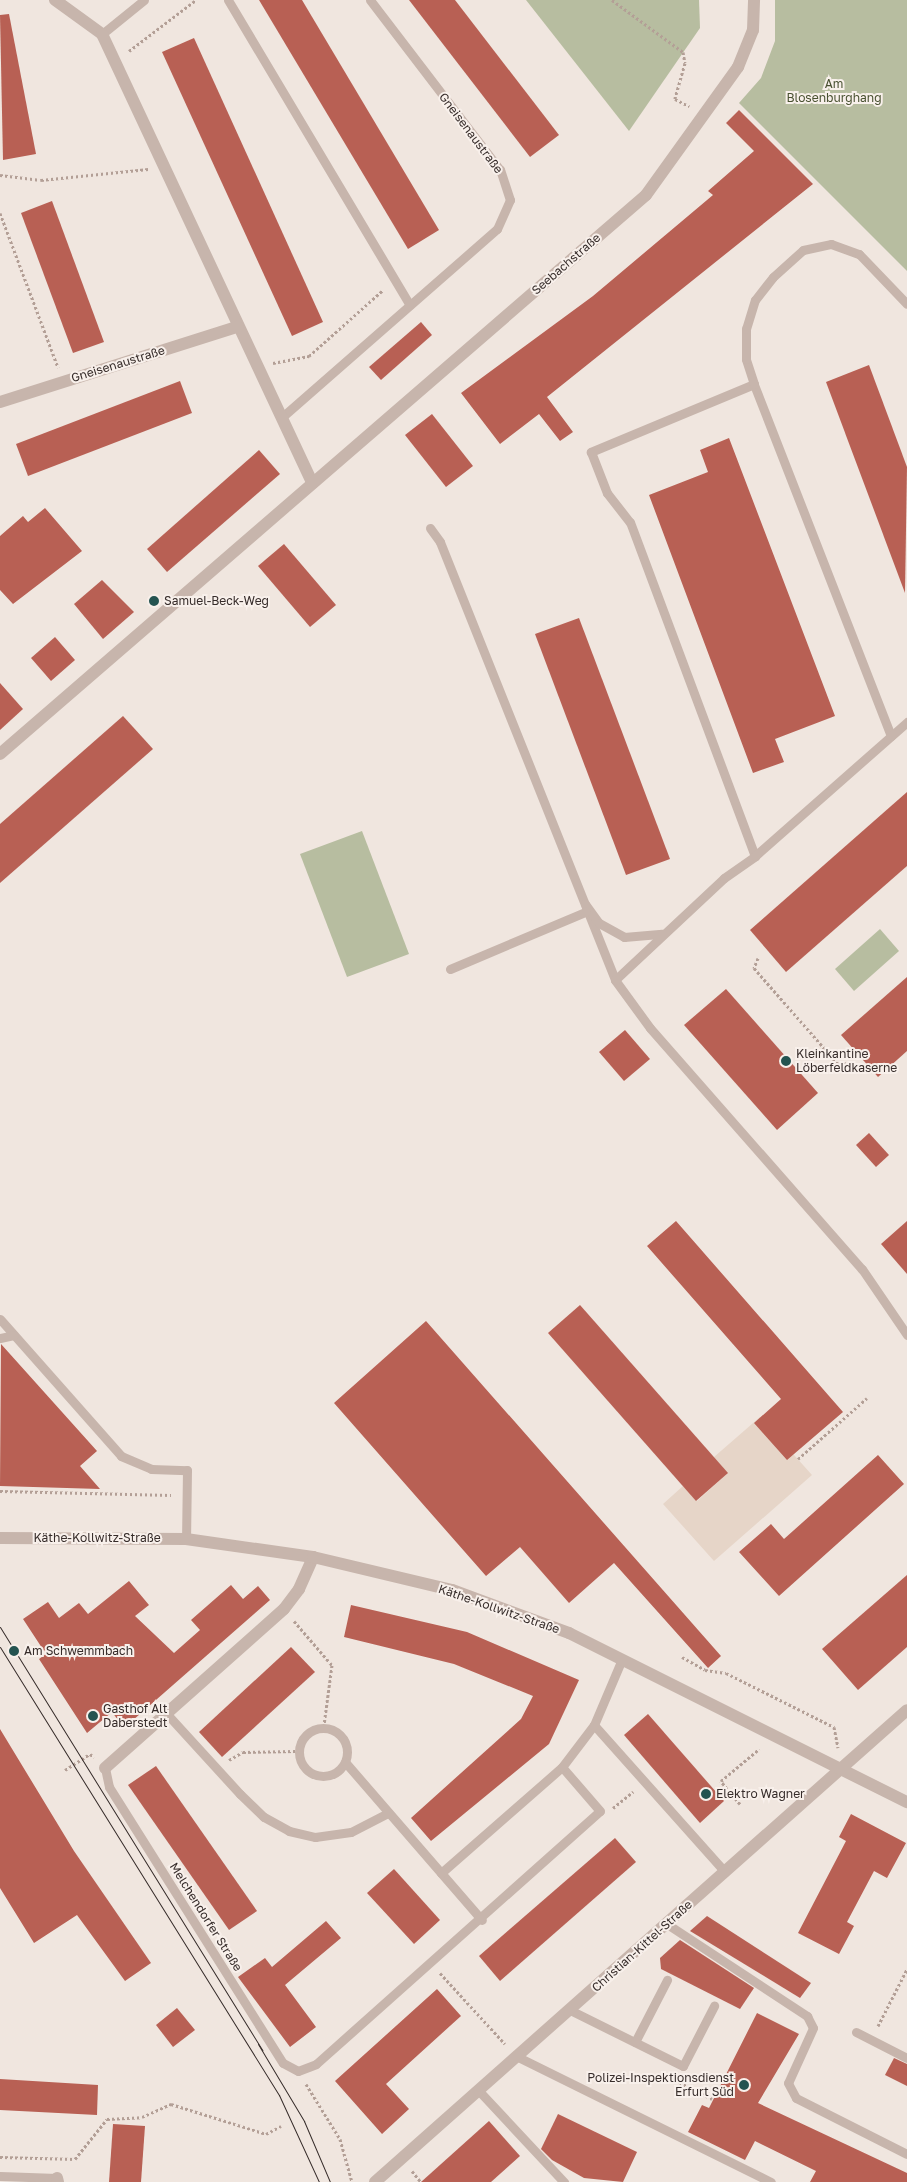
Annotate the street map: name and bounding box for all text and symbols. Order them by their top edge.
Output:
park label: Am Blosenburghang [786,77,882,105]
street label: Gneisenaustraße [436,90,506,176]
street label: Seebachstraße [529,230,603,298]
street label: Gneisenaustraße [69,343,167,385]
place label: Samuel-Beck-Weg [164,594,269,608]
marker: Samuel-Beck-Weg [148,595,160,607]
place label: Kleinkantine Löberfeldkaserne [796,1047,897,1075]
marker: Kleinkantine Löberfeldkaserne [780,1055,792,1067]
street label: Käthe-Kollwitz-Straße [33,1531,161,1545]
street label: Käthe-Kollwitz-Straße [437,1581,561,1637]
place label: Am Schwemmbach [24,1644,133,1658]
marker: Am Schwemmbach [8,1645,20,1657]
place label: Gasthof Alt Daberstedt [103,1702,167,1730]
marker: Gasthof Alt Daberstedt [87,1710,99,1722]
place label: Elektro Wagner [716,1787,805,1801]
marker: Elektro Wagner [700,1788,712,1800]
street label: Melchendorfer Straße [167,1860,245,1974]
street label: Christian-Kittel-Straße [589,1897,695,1995]
place label: Polizei-Inspektionsdienst Erfurt Süd [587,2071,734,2099]
marker: Polizei-Inspektionsdienst Erfurt Süd [738,2079,750,2091]

